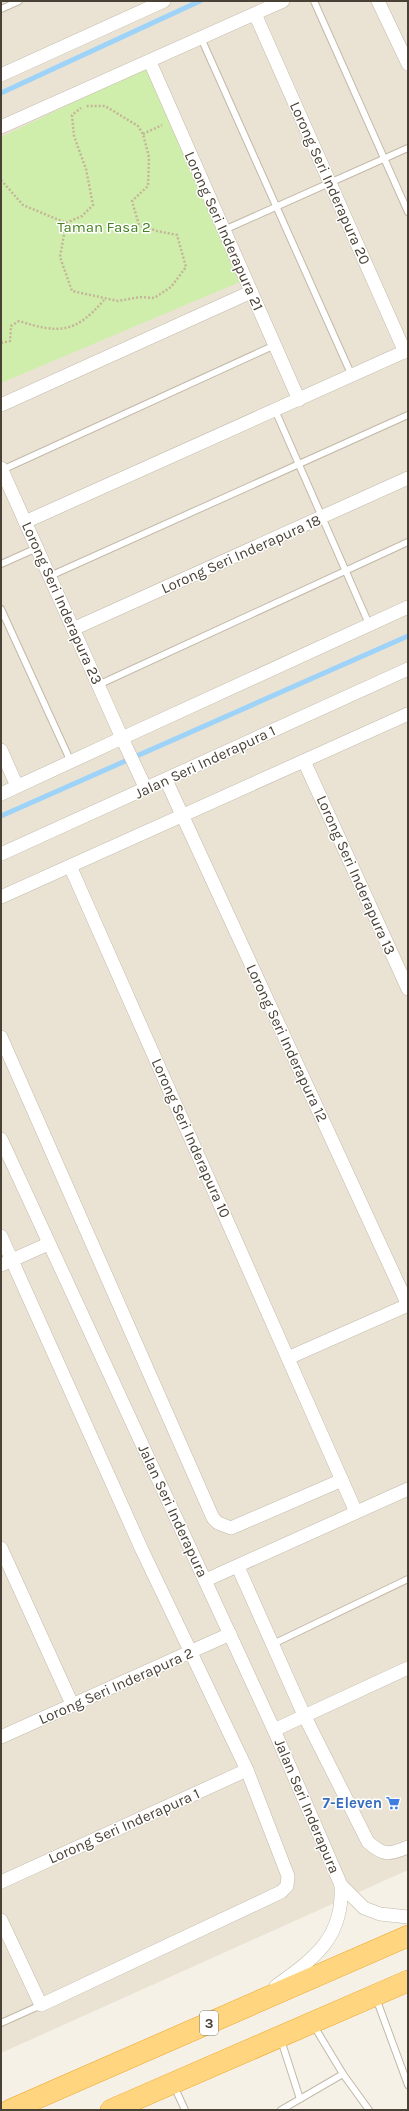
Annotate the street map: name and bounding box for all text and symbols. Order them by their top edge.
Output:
street label: Lorong Seri Inderapura 20 [286,99,374,267]
street label: Lorong Seri Inderapura 21 [181,149,267,313]
park label: Taman Fasa 2 [57,218,151,236]
street label: Lorong Seri Inderapura 18 [158,511,324,597]
street label: Lorong Seri Inderapura 23 [18,519,106,687]
street label: Jalan Seri Inderapura 1 [132,721,278,803]
street label: Lorong Seri Inderapura 13 [313,793,399,957]
street label: Lorong Seri Inderapura 12 [242,961,332,1125]
street label: Lorong Seri Inderapura 10 [148,1055,234,1221]
street label: Jalan Seri Inderapura [134,1442,212,1580]
street label: Lorong Seri Inderapura 2 [36,1644,196,1728]
street label: Jalan Seri Inderapura [270,1736,344,1876]
street label: Lorong Seri Inderapura 1 [46,1784,202,1868]
place label: 7-Eleven [323,1794,382,1812]
supermarket icon: 7-Eleven [385,1795,401,1811]
road number: 3 [200,2011,218,2035]

